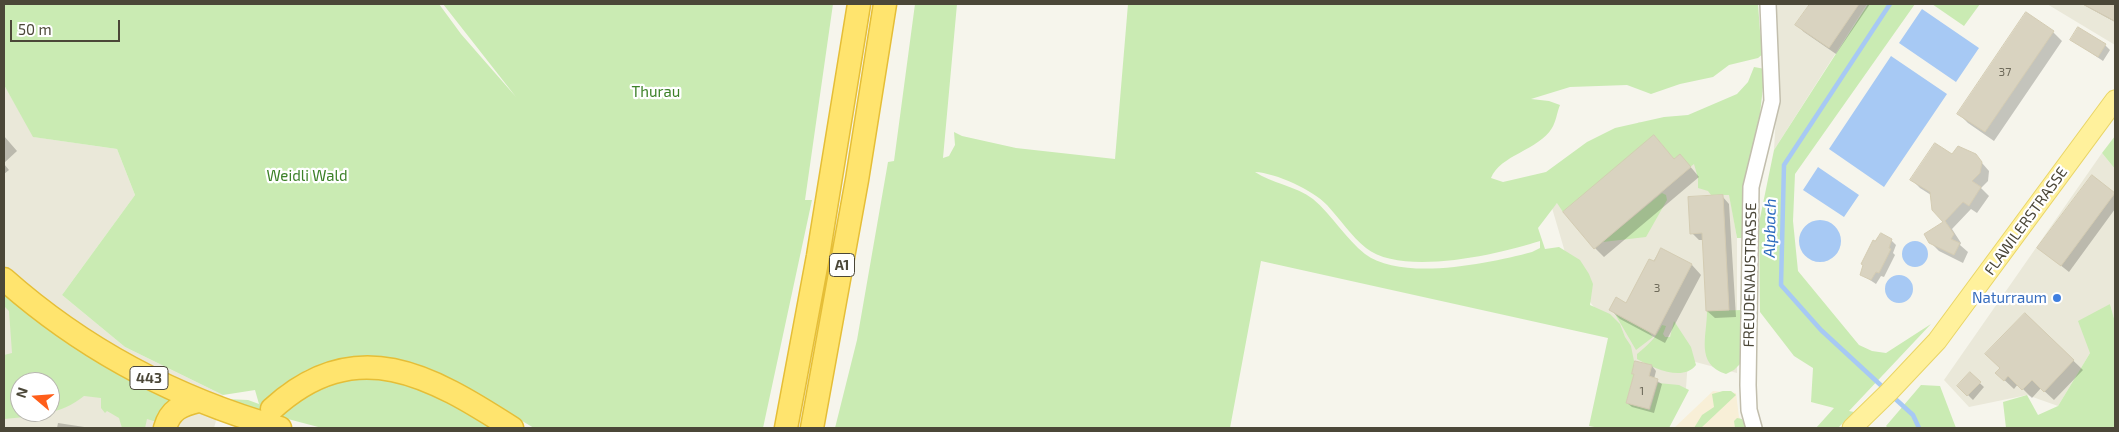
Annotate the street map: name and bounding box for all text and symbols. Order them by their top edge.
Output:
scale bar [12,10,122,42]
text: 50 m [18,20,52,38]
house number: 37 [1999,65,2011,79]
park label: Thurau [632,83,680,101]
street label: FLAWILERSTRASSE [1981,163,2071,279]
park label: Weidli Wald [266,167,348,185]
water label: Alpbach [1760,198,1780,258]
street label: FREUDENAUSTRASSE [1740,202,1760,348]
road number: A1 [830,254,854,276]
house number: 3 [1654,281,1660,295]
place label: Naturraum [1972,289,2047,307]
marker: Naturraum [2051,292,2063,304]
road number: 443 [130,366,168,389]
north arrow [10,372,60,422]
house number: 1 [1640,384,1644,398]
text: N [12,385,31,400]

